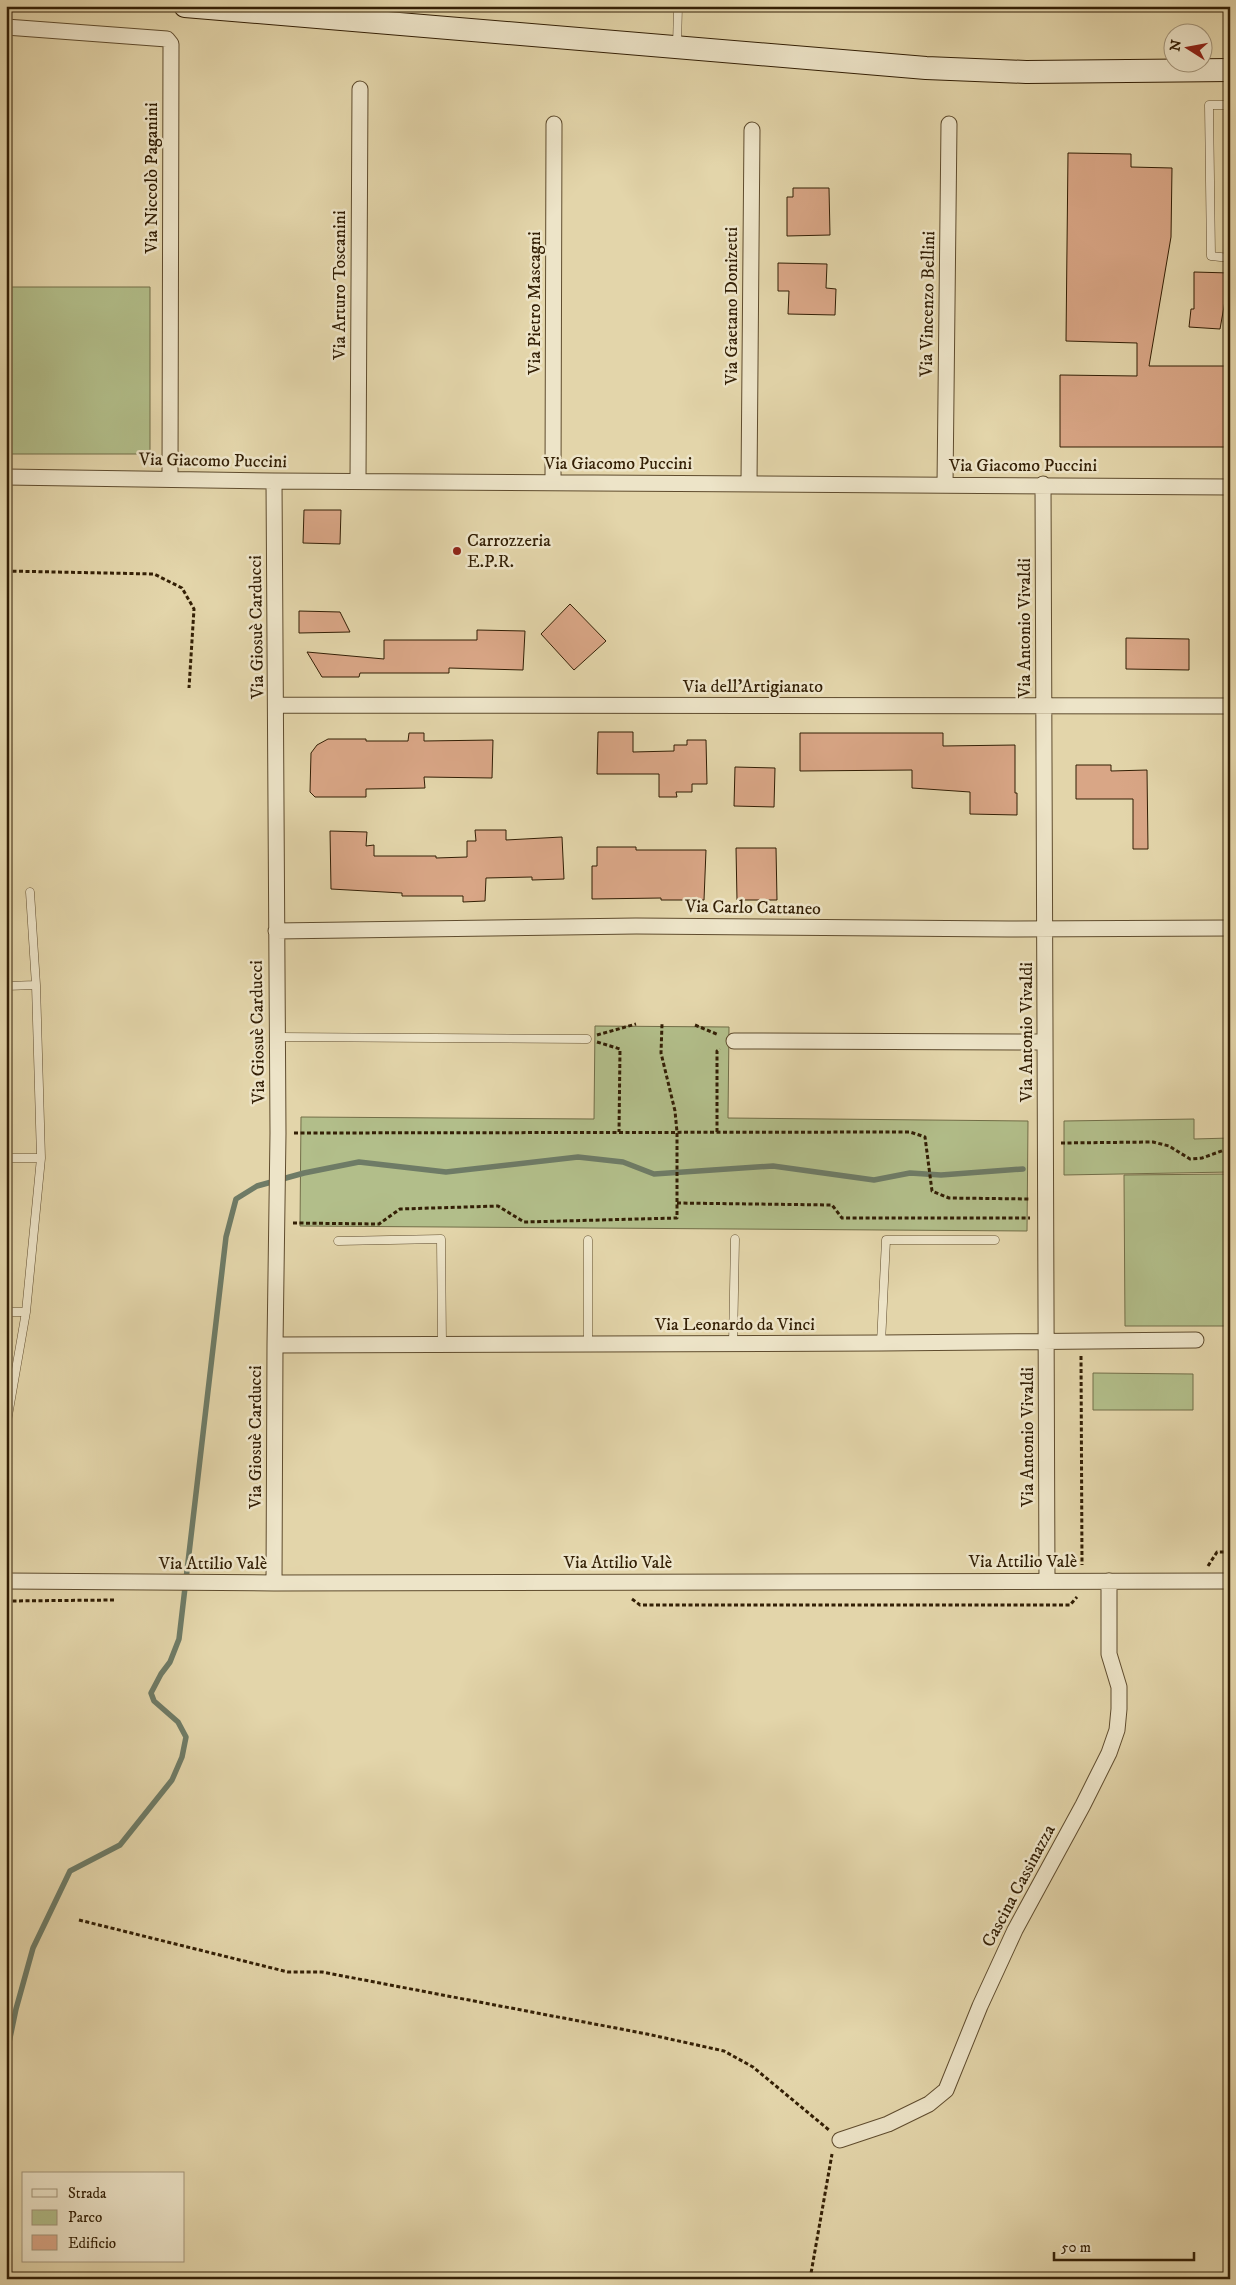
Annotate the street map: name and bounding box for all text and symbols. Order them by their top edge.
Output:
north arrow [1164,22,1214,72]
text: N [1166,38,1186,53]
street label: Via Niccolò Paganini [141,102,163,255]
street label: Via Arturo Toscanini [329,210,351,361]
street label: Via Gaetano Donizetti [721,227,743,386]
street label: Via Pietro Mascagni [524,231,546,376]
street label: Via Vincenzo Bellini [916,231,940,378]
street label: Via Giacomo Puccini [138,449,287,473]
street label: Via Giacomo Puccini [543,453,692,475]
street label: Via Giacomo Puccini [948,455,1097,477]
place label: Carrozzeria E.P.R. [467,530,551,573]
marker: Carrozzeria E.P.R. [451,545,463,557]
street label: Via Giosuè Carducci [245,555,269,700]
street label: Via Antonio Vivaldi [1014,558,1036,699]
street label: Via dell'Artigianato [682,676,823,698]
street label: Via Carlo Cattaneo [684,896,821,920]
street label: Via Giosuè Carducci [246,960,270,1105]
street label: Via Antonio Vivaldi [1016,962,1038,1103]
street label: Via Leonardo da Vinci [654,1314,815,1336]
street label: Via Giosuè Carducci [245,1365,267,1510]
street label: Via Antonio Vivaldi [1017,1367,1039,1508]
street label: Via Attilio Valè [968,1551,1077,1573]
street label: Via Attilio Valè [563,1552,672,1574]
street label: Via Attilio Valè [158,1553,267,1575]
street label: Cascina Cassinazza [977,1821,1061,1951]
legend [22,2172,185,2262]
text: Strada [68,2184,107,2203]
text: Parco [68,2208,102,2227]
scale bar [1054,2230,1194,2262]
text: Edificio [68,2234,116,2253]
text: 50 m [1061,2238,1091,2257]

